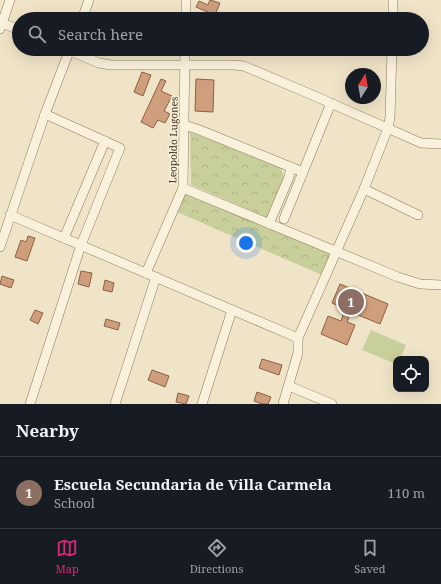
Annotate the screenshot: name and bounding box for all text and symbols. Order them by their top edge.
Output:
search box [12,12,429,56]
icon: search [26,23,48,45]
text: Search here [58,24,143,44]
north arrow [345,68,381,104]
street label: Leopoldo Lugones [165,96,181,184]
your location [236,233,256,253]
pin: 1 [338,287,364,317]
map controls [393,356,429,392]
button: locate [393,356,429,392]
text: Nearby [16,419,79,442]
text: Escuela Secundaria de Villa Carmela [54,474,332,494]
text: 1 [25,484,33,502]
text: 110 m [388,484,425,502]
text: School [54,494,95,512]
tab: Map [55,537,79,576]
tab: Directions [190,537,243,576]
tab: Saved [354,537,386,576]

